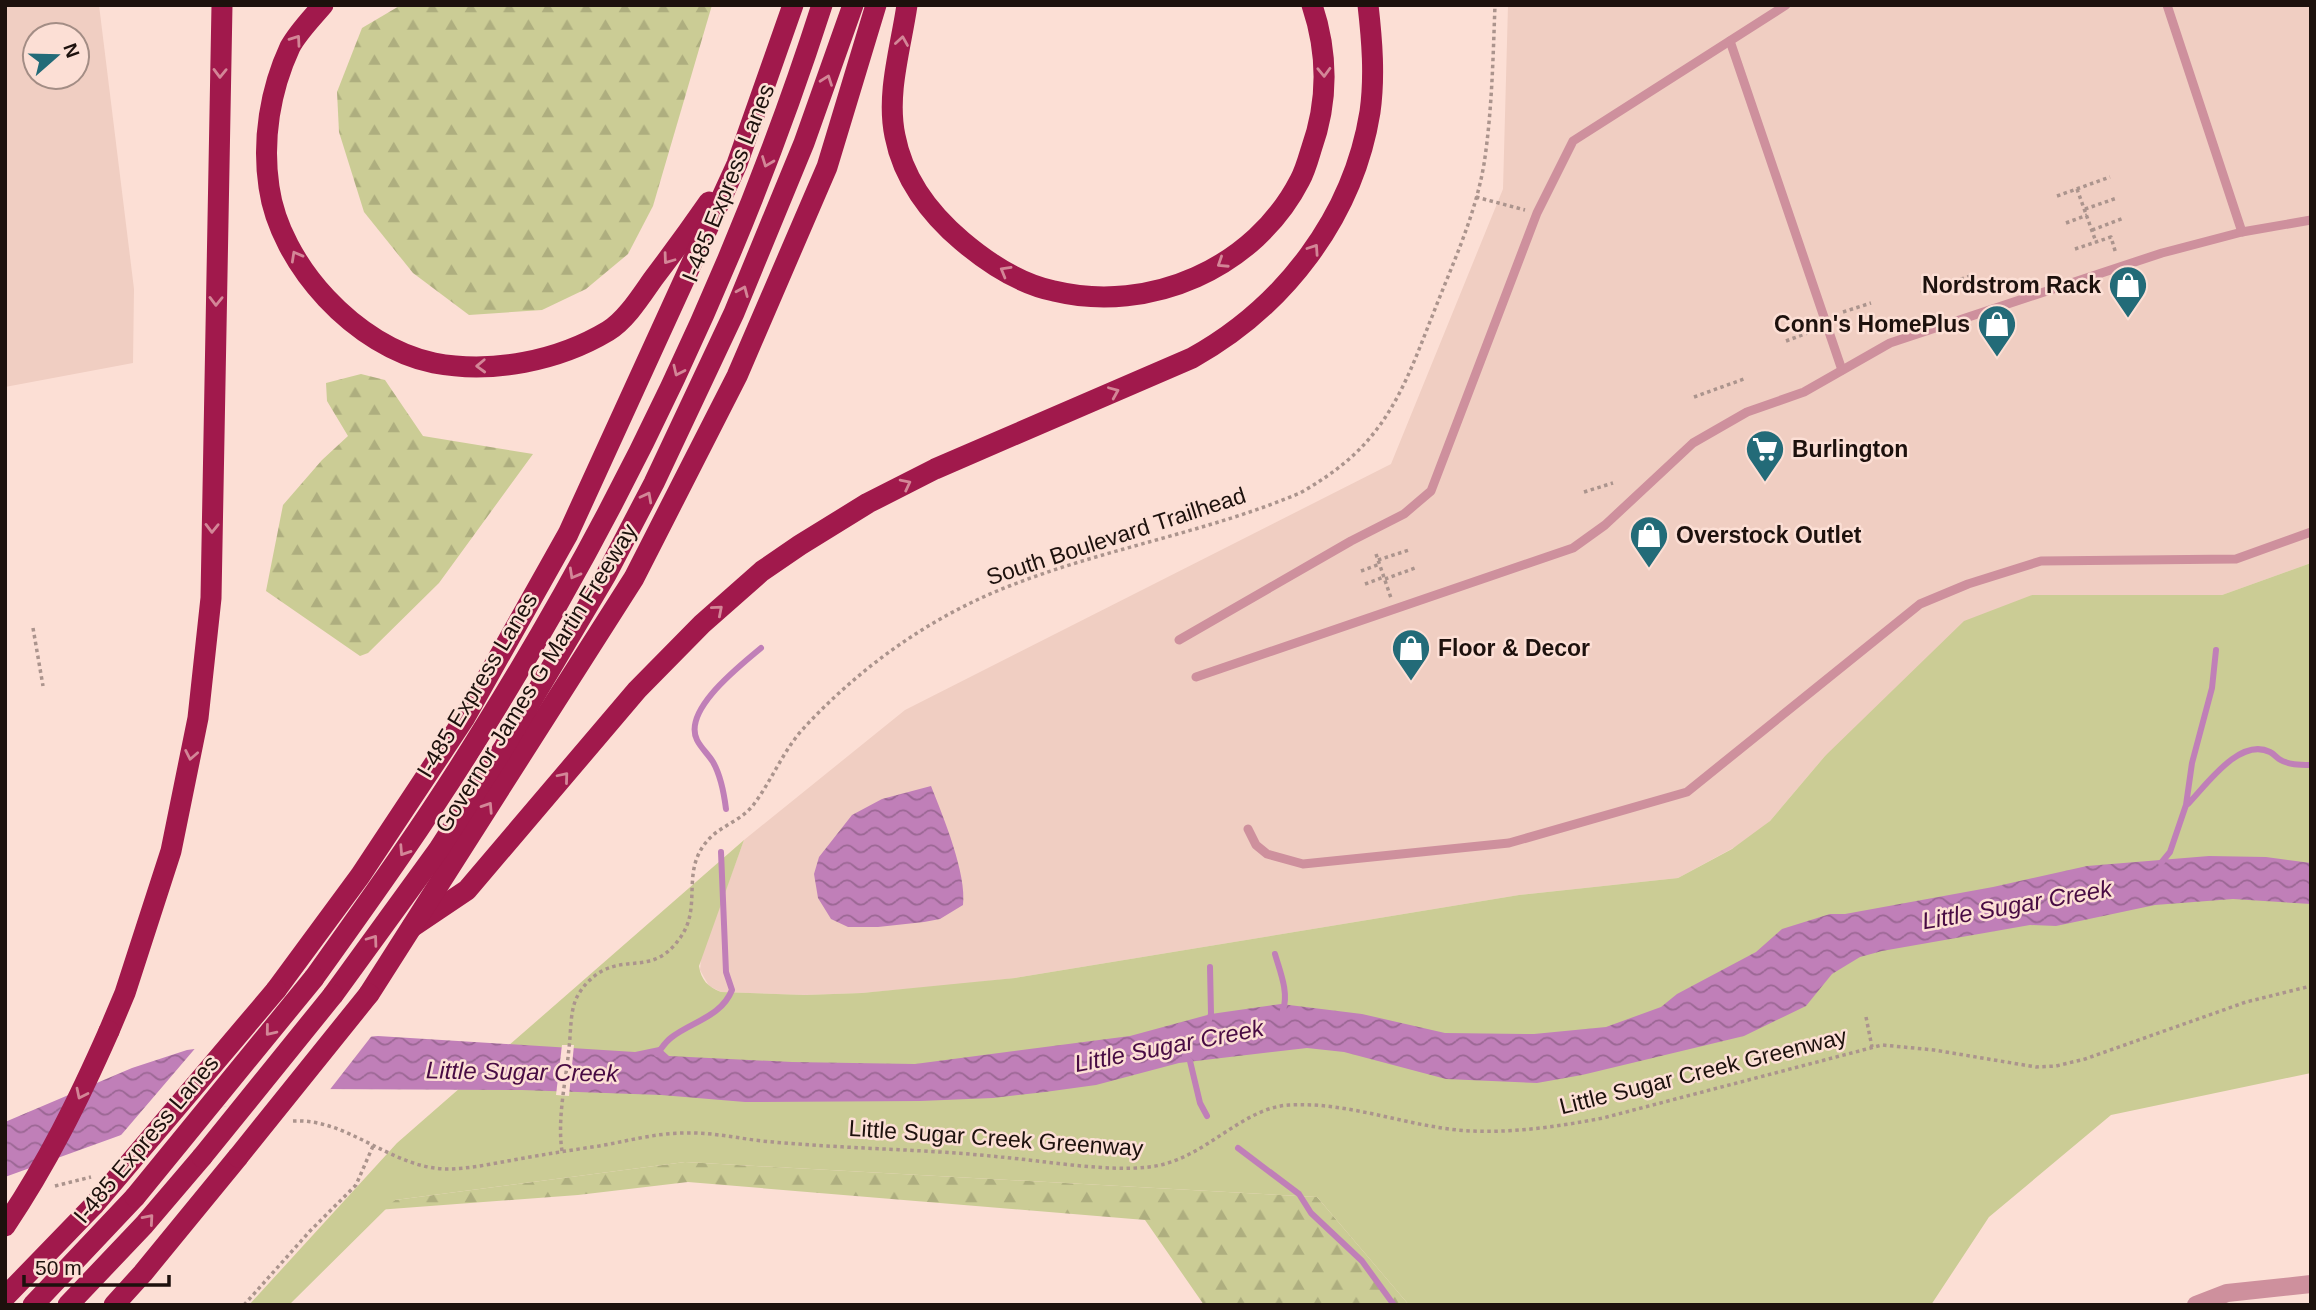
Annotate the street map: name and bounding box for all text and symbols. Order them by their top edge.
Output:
north arrow [21,21,91,91]
one-way arrow [288,35,300,48]
one-way arrow [894,35,909,47]
text: N [59,40,84,60]
one-way arrow [1316,67,1331,78]
one-way arrow [212,69,228,79]
one-way arrow [819,74,833,86]
street label: I-485 Express Lanes [676,80,780,286]
one-way arrow [761,155,775,168]
one-way arrow [1306,244,1319,257]
one-way arrow [291,250,304,263]
one-way arrow [664,251,677,263]
one-way arrow [1216,255,1229,268]
shop icon: Nordstrom Rack [2107,264,2149,319]
one-way arrow [1000,266,1013,279]
place label: Nordstrom Rack [1922,272,2101,298]
one-way arrow [735,286,749,298]
one-way arrow [208,296,224,307]
shop icon: Conn's HomePlus [1976,303,2018,358]
place label: Conn's HomePlus [1774,311,1970,337]
one-way arrow [476,359,487,374]
one-way arrow [672,364,686,376]
one-way arrow [1107,386,1120,400]
supermarket icon: Burlington [1744,428,1786,483]
place label: Burlington [1792,436,1908,462]
one-way arrow [899,478,911,492]
street label: South Boulevard Trailhead [983,482,1249,590]
one-way arrow [638,492,652,504]
shop icon: Overstock Outlet [1628,514,1670,569]
street label: Governor James G Martin Freeway [430,518,642,837]
place label: Overstock Outlet [1676,522,1862,548]
one-way arrow [204,524,220,534]
one-way arrow [569,566,582,579]
street label: I-485 Express Lanes [412,588,542,782]
one-way arrow [710,606,723,618]
shop icon: Floor & Decor [1390,627,1432,682]
place label: Floor & Decor [1438,635,1590,661]
one-way arrow [184,749,199,761]
one-way arrow [555,772,568,784]
one-way arrow [480,802,493,815]
one-way arrow [400,843,412,856]
water label: Little Sugar Creek [1920,874,2116,934]
one-way arrow [364,935,377,948]
water label: Little Sugar Creek [1072,1014,1268,1077]
street label: Little Sugar Creek Greenway [1557,1023,1850,1119]
one-way arrow [266,1024,279,1036]
street label: I-485 Express Lanes [68,1050,224,1228]
water label: Little Sugar Creek [426,1056,620,1087]
one-way arrow [75,1087,89,1099]
street label: Little Sugar Creek Greenway [848,1115,1145,1161]
one-way arrow [140,1215,153,1228]
scale bar [24,1244,170,1288]
text: 50 m [35,1256,82,1279]

